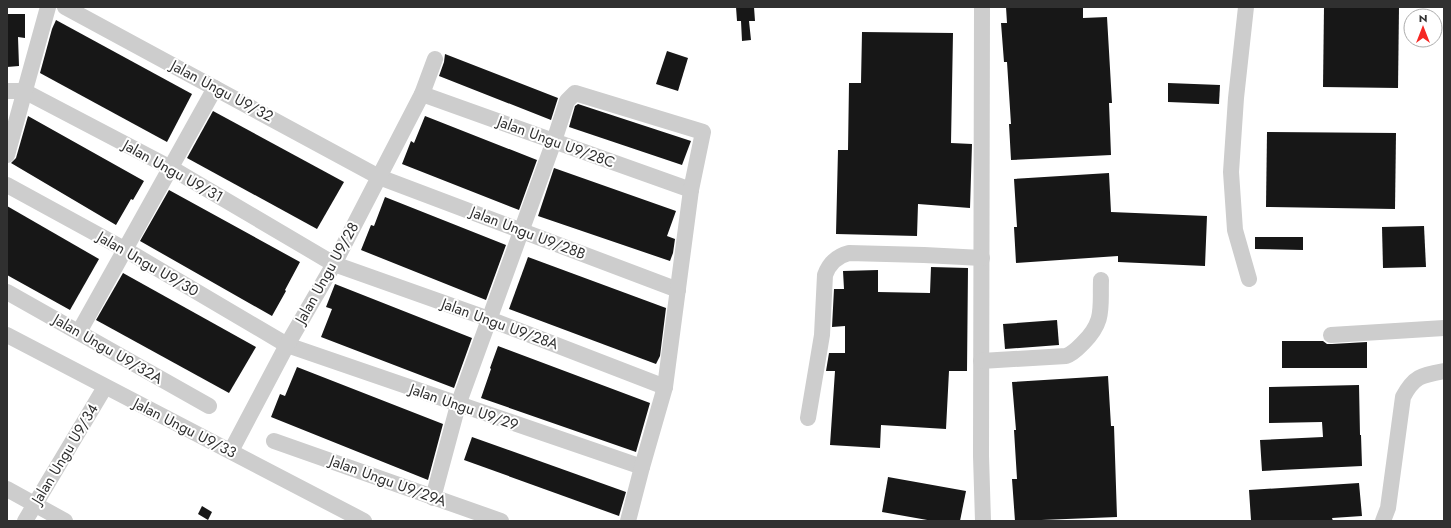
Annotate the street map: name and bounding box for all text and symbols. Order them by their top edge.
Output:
north arrow [1403,8,1443,48]
text: N [1419,10,1427,26]
street label: Jalan Ungu U9/32 [165,54,277,127]
street label: Jalan Ungu U9/28C [492,110,618,174]
street label: Jalan Ungu U9/31 [117,133,227,208]
street label: Jalan Ungu U9/28B [465,200,589,265]
street label: Jalan Ungu U9/28 [289,218,364,330]
street label: Jalan Ungu U9/30 [91,225,203,302]
street label: Jalan Ungu U9/28A [436,292,562,355]
street label: Jalan Ungu U9/32A [47,308,167,389]
street label: Jalan Ungu U9/29 [405,377,521,436]
street label: Jalan Ungu U9/33 [128,392,240,463]
street label: Jalan Ungu U9/34 [25,399,104,510]
street label: Jalan Ungu U9/29A [325,449,450,512]

